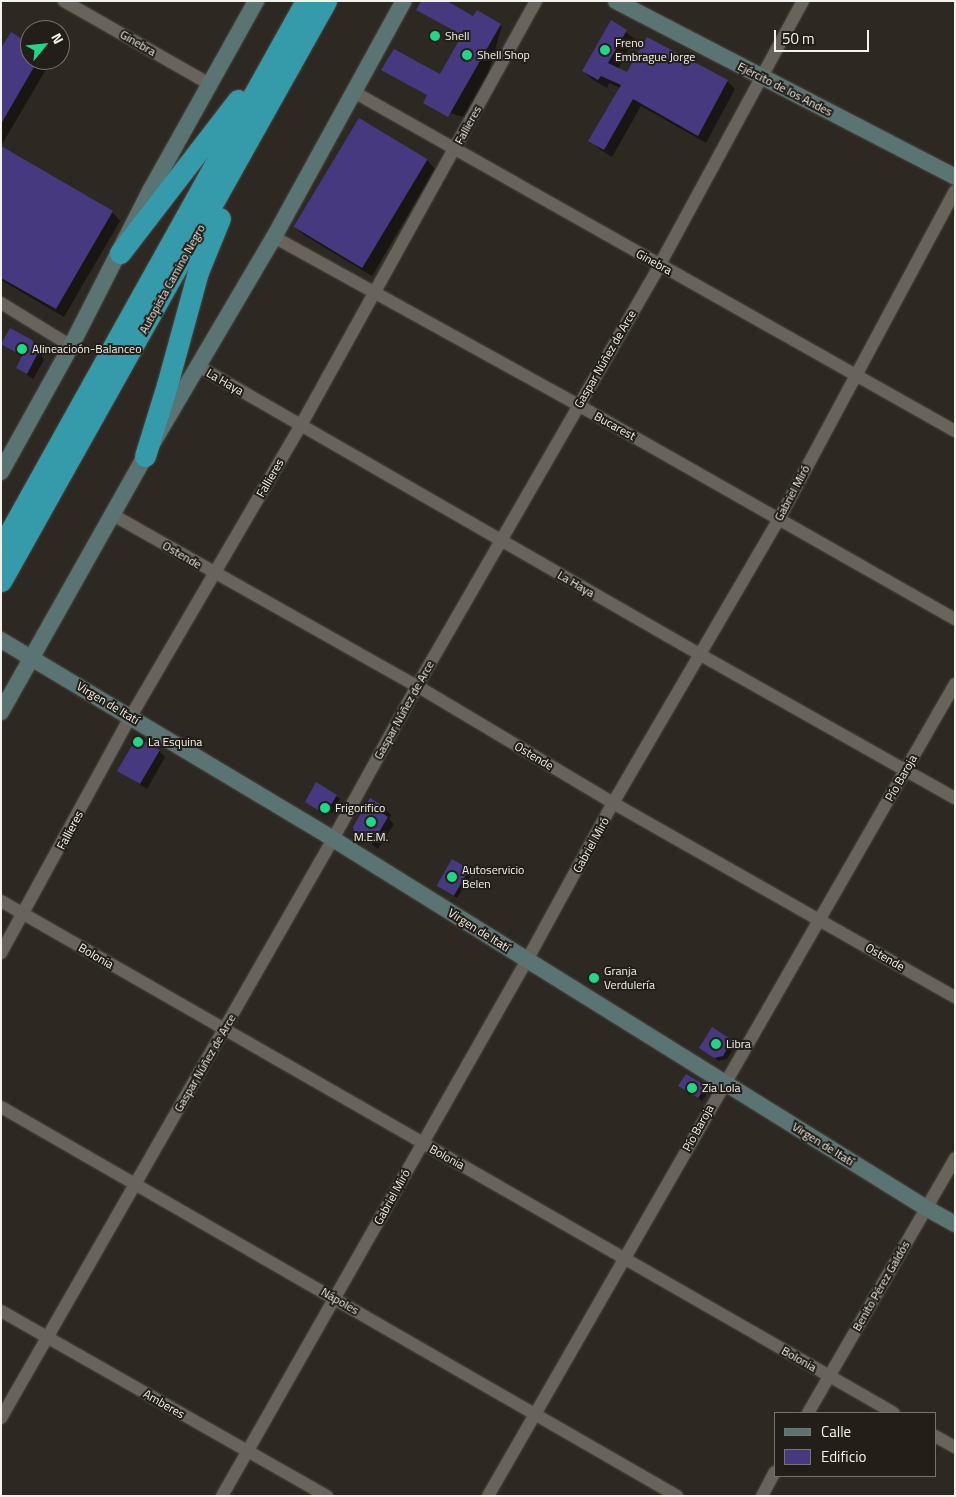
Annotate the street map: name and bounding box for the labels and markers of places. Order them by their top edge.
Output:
place label: Shell [445,29,470,43]
marker: Shell [429,30,441,42]
place label: Freno Embrague Jorge [615,36,695,64]
marker: Freno Embrague Jorge [599,44,611,56]
place label: Shell Shop [477,48,530,62]
marker: Shell Shop [461,49,473,61]
place label: Alineacioón-Balanceo [32,342,141,356]
marker: Alineacioón-Balanceo [16,343,28,355]
place label: La Esquina [148,735,202,749]
marker: La Esquina [132,736,144,748]
place label: Frigorifico [335,801,385,815]
marker: Frigorifico [319,802,331,814]
marker: M.E.M. [365,816,377,828]
place label: M.E.M. [354,830,388,844]
place label: Autoservicio Belen [462,863,524,891]
marker: Autoservicio Belen [446,871,458,883]
place label: Granja Verdulería [604,964,655,992]
marker: Granja Verdulería [588,972,600,984]
place label: Libra [726,1037,751,1051]
marker: Libra [710,1038,722,1050]
place label: Zia Lola [702,1081,741,1095]
marker: Zia Lola [686,1082,698,1094]

